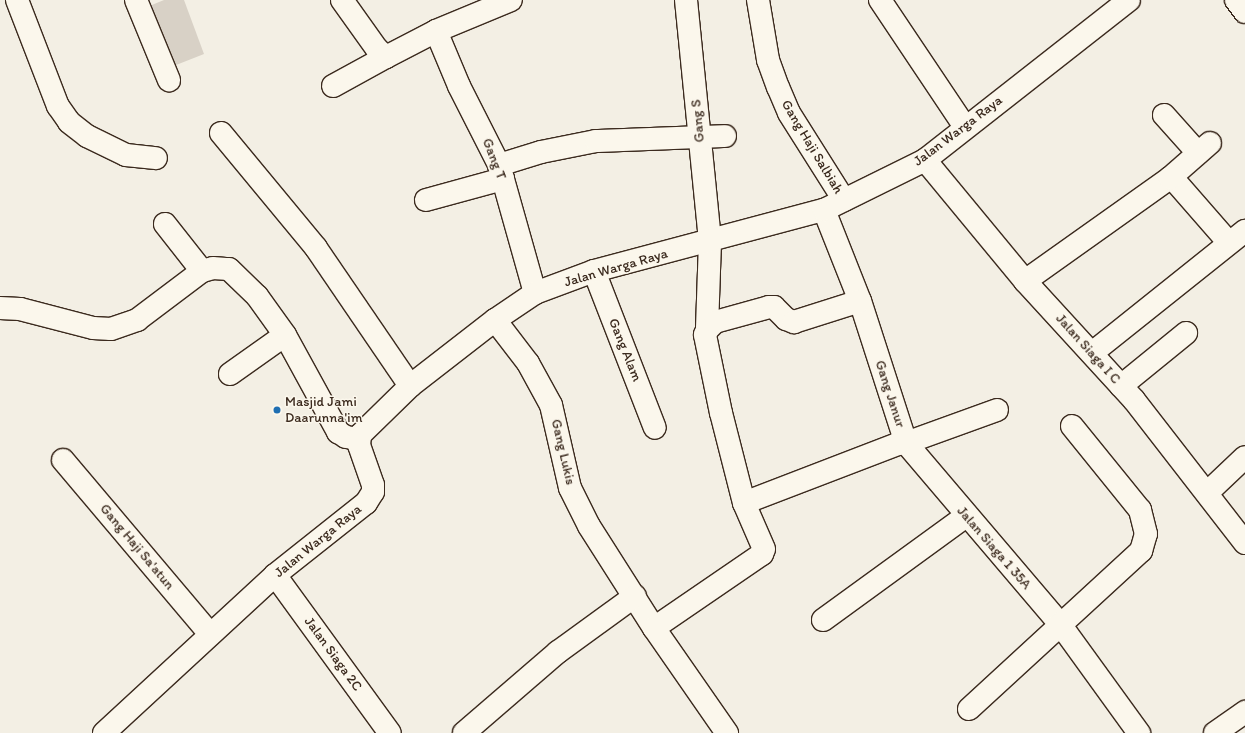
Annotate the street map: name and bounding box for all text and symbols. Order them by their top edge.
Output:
street label: Jalan Warga Raya [911,92,1005,170]
street label: Gang Haji Salbiah [777,97,847,197]
street label: Gang S [688,99,708,143]
street label: Gang T [478,136,510,182]
street label: Jalan Warga Raya [563,245,669,291]
street label: Jalan Siaga I C [1052,310,1124,388]
street label: Gang Alam [605,316,645,384]
street label: Gang Janur [871,358,909,430]
place label: Masjid Jami Daarunna'im [285,394,362,426]
marker: Masjid Jami Daarunna'im [272,405,282,415]
street label: Gang Lukis [547,418,579,486]
street label: Gang Haji Sa'atun [96,500,178,594]
street label: Jalan Warga Raya [272,501,364,581]
street label: Jalan Siaga 1 35A [953,503,1035,593]
street label: Jalan Siaga 2C [300,614,366,694]

